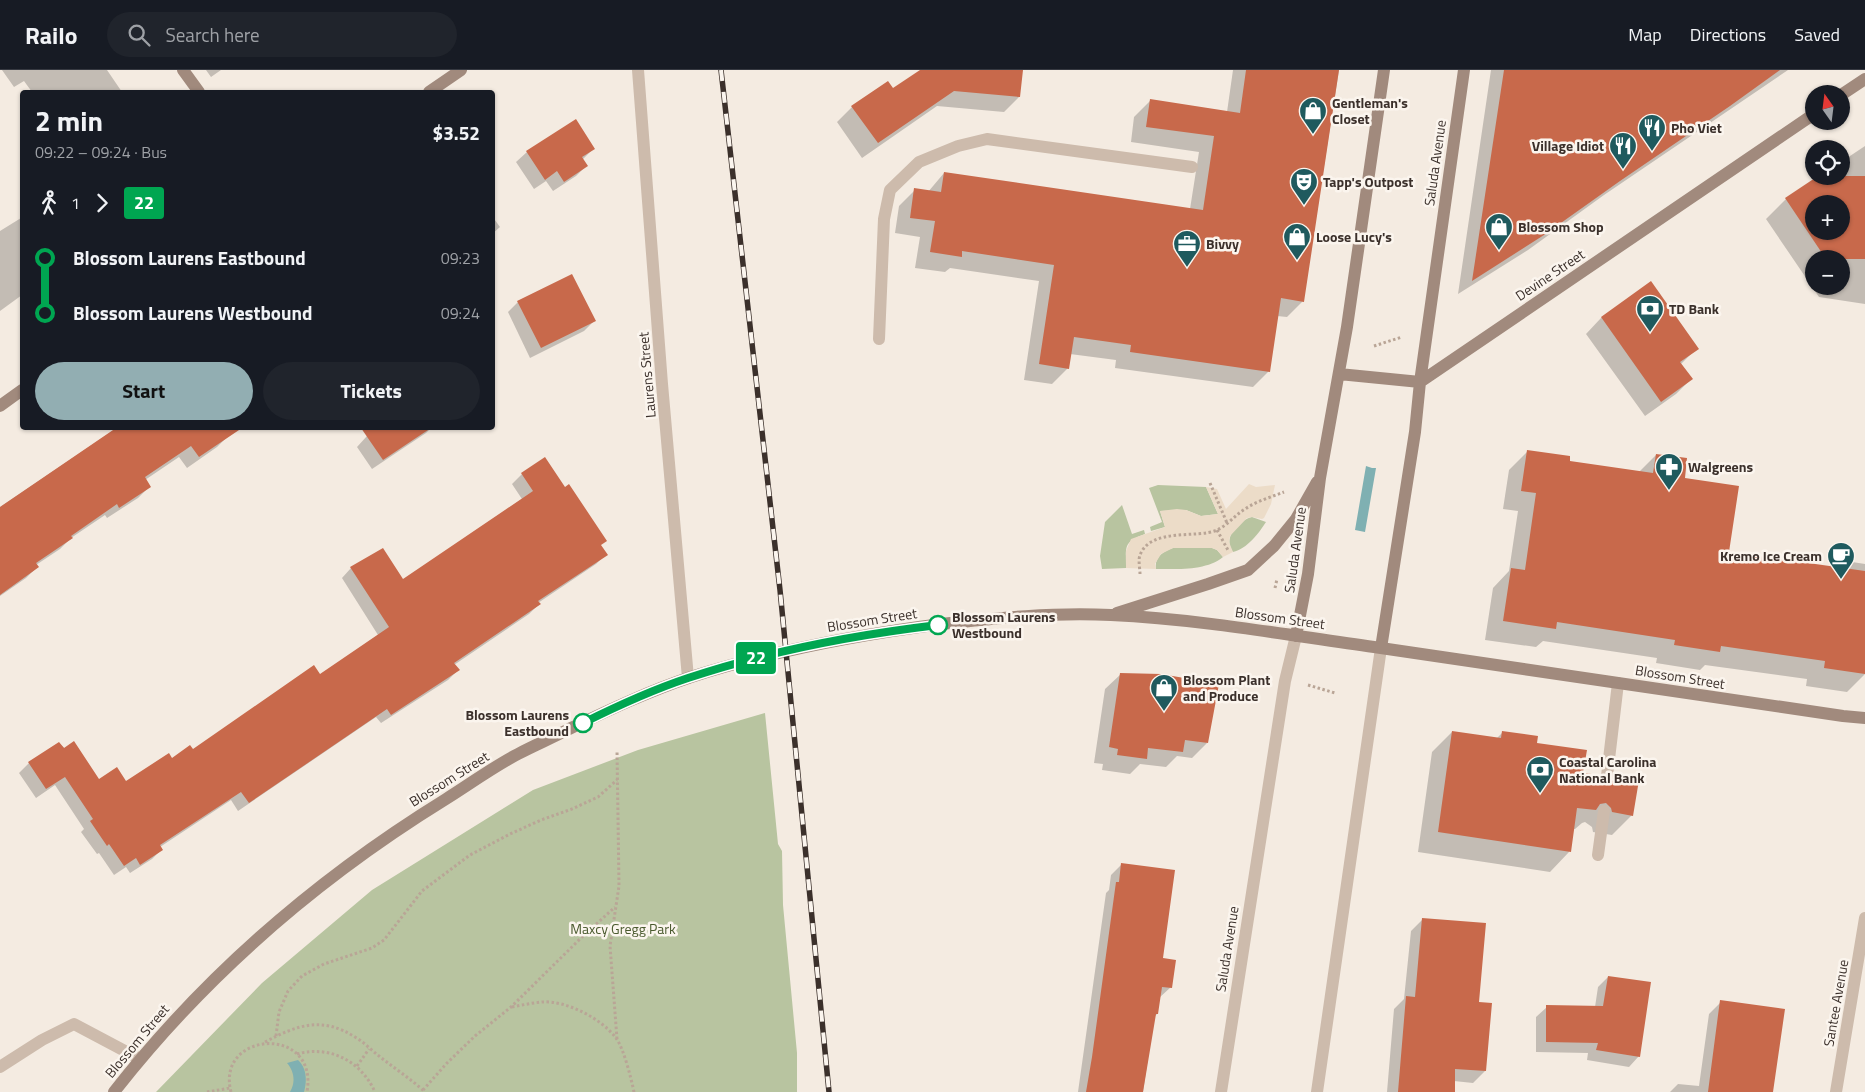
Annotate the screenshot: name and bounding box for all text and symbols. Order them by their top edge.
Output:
search box [107,12,457,57]
text: Railo [25,17,77,53]
text: Search here [165,20,260,49]
icon: search [125,21,153,49]
text: Map [1628,21,1662,48]
text: Directions [1690,21,1766,48]
text: Saved [1794,21,1840,48]
north arrow [1805,85,1850,130]
map controls [1805,85,1850,295]
place label: Gentleman's Closet [1332,92,1408,129]
shop icon: Gentleman's Closet [1298,96,1328,135]
text: 2 min [35,99,103,142]
restaurant icon: Pho Viet [1637,113,1667,152]
place label: Pho Viet [1671,117,1722,138]
text: $3.52 [433,118,480,147]
street label: Saluda Avenue [1418,119,1451,207]
restaurant icon: Village Idiot [1608,131,1638,170]
place label: Village Idiot [1532,135,1604,156]
text: 09:22 – 09:24 · Bus [35,140,167,164]
button: locate [1805,140,1850,185]
theatre icon: Tapp's Outpost [1289,167,1319,206]
place label: Tapp's Outpost [1323,171,1413,192]
icon: walk [35,189,63,217]
icon: forward [88,189,116,217]
text: 22 [134,189,154,216]
text: 1 [71,191,80,215]
button: + [1805,195,1850,240]
shop icon: Blossom Shop [1484,212,1514,251]
place label: Blossom Shop [1518,216,1604,237]
shop icon: Loose Lucy's [1282,222,1312,261]
place label: Loose Lucy's [1316,226,1392,247]
office icon: Bivvy [1172,229,1202,268]
place label: Bivvy [1206,233,1239,254]
text: Blossom Laurens Eastbound [73,243,306,272]
street label: Devine Street [1511,244,1589,306]
text: 09:23 [441,246,480,270]
button: − [1805,250,1850,295]
bank icon: TD Bank [1635,294,1665,333]
text: Blossom Laurens Westbound [73,298,312,327]
place label: TD Bank [1669,298,1720,319]
text: 09:24 [441,301,480,325]
street label: Laurens Street [632,331,661,419]
button: Start [35,362,253,420]
button: Tickets [263,362,480,420]
pharmacy icon: Walgreens [1654,452,1684,491]
place label: Walgreens [1688,456,1753,477]
street label: Saluda Avenue [1278,506,1311,594]
cafe icon: Kremo Ice Cream [1826,541,1856,580]
place label: Kremo Ice Cream [1720,545,1822,566]
street label: Blossom Street [1234,601,1326,634]
street label: Blossom Street [826,602,918,637]
place label: Blossom Laurens Westbound [952,606,1056,643]
marker: Blossom Laurens Westbound [928,615,948,635]
line badge: 22 [734,642,778,674]
text: 22 [746,644,766,671]
street label: Blossom Street [1634,659,1727,694]
place label: Blossom Plant and Produce [1183,669,1270,706]
shop icon: Blossom Plant and Produce [1149,673,1179,712]
place label: Blossom Laurens Eastbound [466,704,569,741]
marker: Blossom Laurens Eastbound [573,713,593,733]
street label: Blossom Street [405,746,493,811]
place label: Coastal Carolina National Bank [1559,751,1657,788]
bank icon: Coastal Carolina National Bank [1525,755,1555,794]
street label: Saluda Avenue [1209,905,1244,993]
park label: Maxcy Gregg Park [570,918,676,939]
street label: Santee Avenue [1818,958,1853,1048]
street label: Blossom Street [99,999,174,1082]

